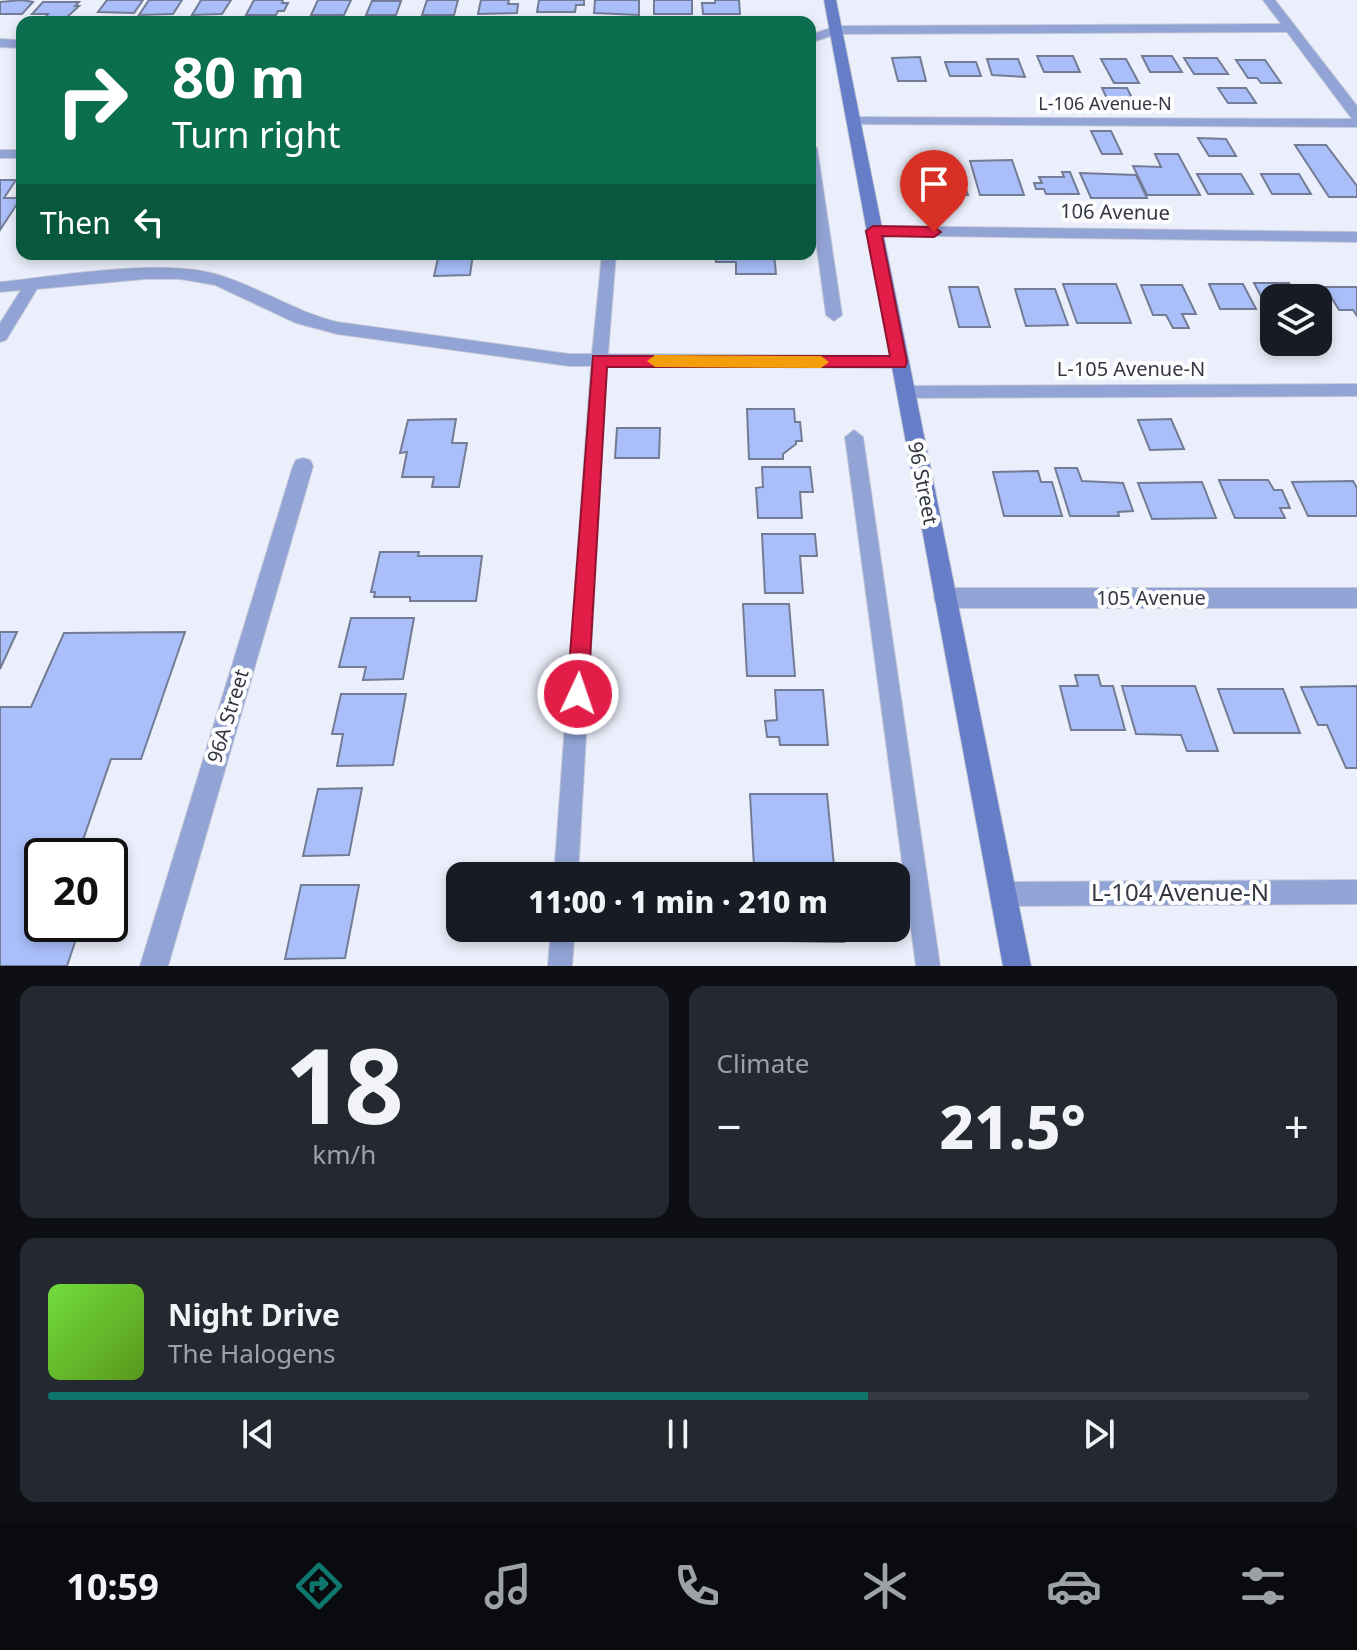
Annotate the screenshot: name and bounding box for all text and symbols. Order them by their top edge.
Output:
text: 80 m [172,38,305,114]
icon: right [40,48,144,152]
street label: L-106 Avenue-N [1038,91,1172,115]
text: Turn right [172,110,340,159]
pin [900,150,968,232]
icon: arrive [912,162,956,206]
street label: 106 Avenue [1060,197,1170,226]
icon: left [127,200,171,244]
text: Then [40,202,111,243]
map controls [1260,284,1332,356]
button: layers [1260,284,1332,356]
street label: L-105 Avenue-N [1057,355,1205,382]
street label: 96 Street [902,439,945,527]
street label: 105 Avenue [1096,584,1206,611]
position arrow [536,652,620,736]
street label: 96A Street [200,666,255,766]
speed limit sign: 20 [24,838,128,942]
street label: L-104 Avenue-N [1091,875,1269,908]
text: 11:00 · 1 min · 210 m [528,881,828,922]
text: 18 [285,1013,404,1154]
text: Climate [717,1045,809,1081]
text: 21.5° [939,1085,1086,1167]
text: − [717,1096,742,1156]
text: + [1284,1096,1309,1156]
text: km/h [312,1136,376,1172]
text: Night Drive [168,1294,340,1335]
text: The Halogens [168,1335,335,1371]
icon: previous [236,1412,280,1456]
icon: pause [656,1412,700,1456]
icon: next [1077,1412,1121,1456]
icon: directions [291,1558,347,1614]
icon: music [480,1558,536,1614]
icon: phone [669,1558,725,1614]
icon: climate [857,1558,913,1614]
icon: car [1046,1558,1102,1614]
icon: filters [1235,1558,1291,1614]
text: 10:59 [66,1562,159,1611]

